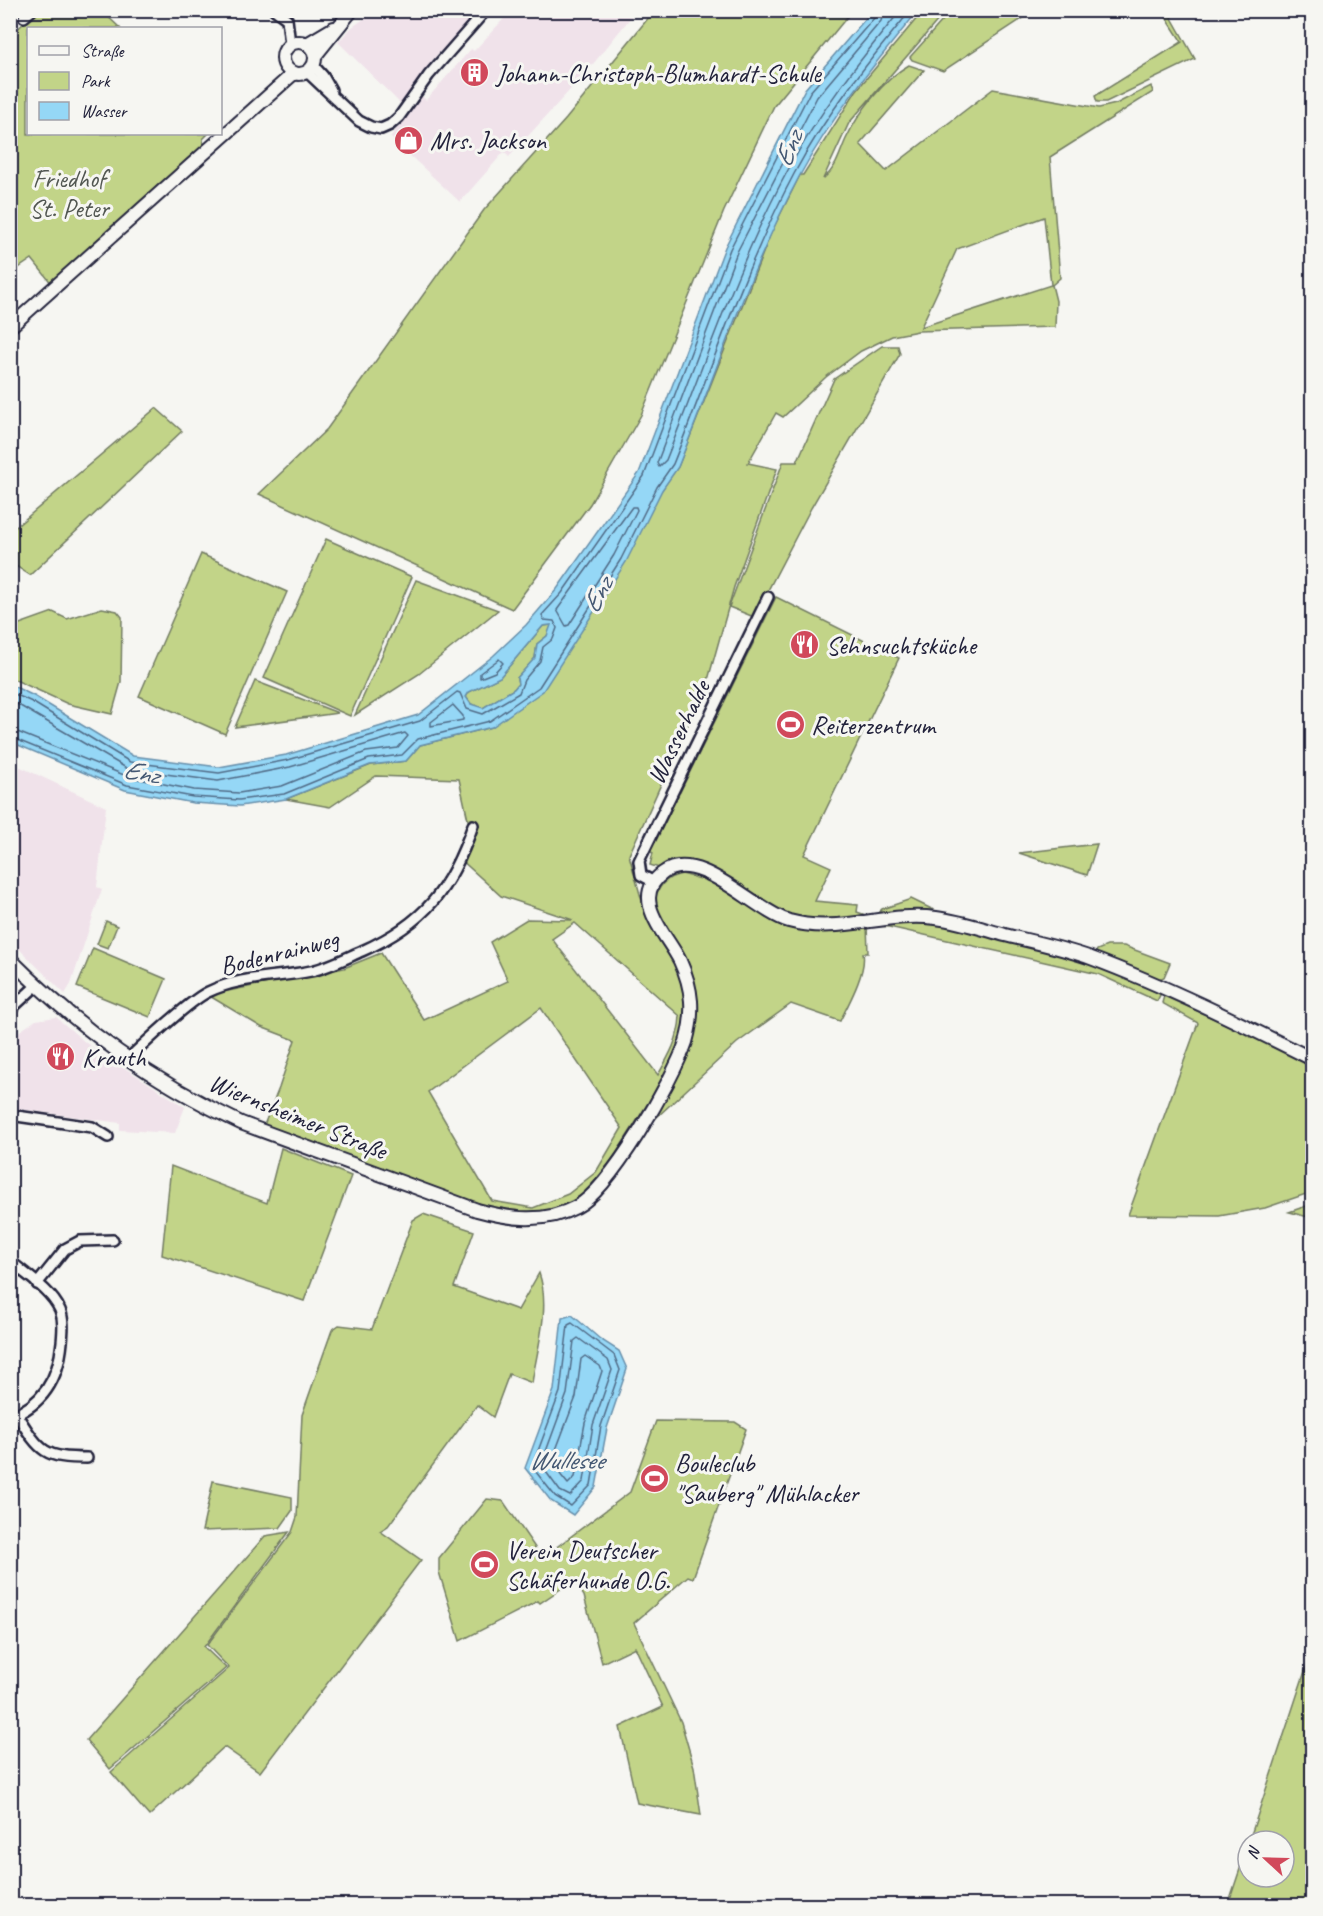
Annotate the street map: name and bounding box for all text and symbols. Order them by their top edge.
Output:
legend [27,27,222,135]
text: Straße [81,40,125,62]
building icon: Johann-Christoph-Blumhardt-Schule [459,57,491,89]
place label: Johann-Christoph-Blumhardt-Schule [494,57,822,90]
text: Park [81,70,111,92]
text: Wasser [81,100,128,122]
water label: Enz [766,122,812,172]
shop icon: Mrs. Jackson [393,124,425,156]
place label: Mrs. Jackson [430,124,547,157]
park label: Friedhof St. Peter [29,162,111,225]
water label: Enz [574,568,623,619]
restaurant icon: Sehnsuchtsküche [789,629,821,661]
place label: Sehnsuchtsküche [826,629,978,662]
street label: Wasserhalde [639,673,719,790]
sports icon: Reiterzentrum [774,709,806,741]
place label: Reiterzentrum [811,709,937,742]
water label: Enz [121,752,166,793]
street label: Bodenrainweg [217,921,343,983]
restaurant icon: Krauth [45,1041,77,1073]
place label: Krauth [82,1041,147,1074]
street label: Wiernsheimer Straße [204,1066,394,1168]
water label: Wullesee [529,1443,607,1477]
place label: Bouleclub "Sauberg" Mühlacker [675,1447,860,1510]
sports icon: Bouleclub "Sauberg" Mühlacker [638,1462,670,1494]
place label: Verein Deutscher Schäferhunde O.G. [506,1534,671,1597]
sports icon: Verein Deutscher Schäferhunde O.G. [469,1549,501,1581]
north arrow [1236,1829,1296,1889]
text: N [1242,1843,1265,1862]

